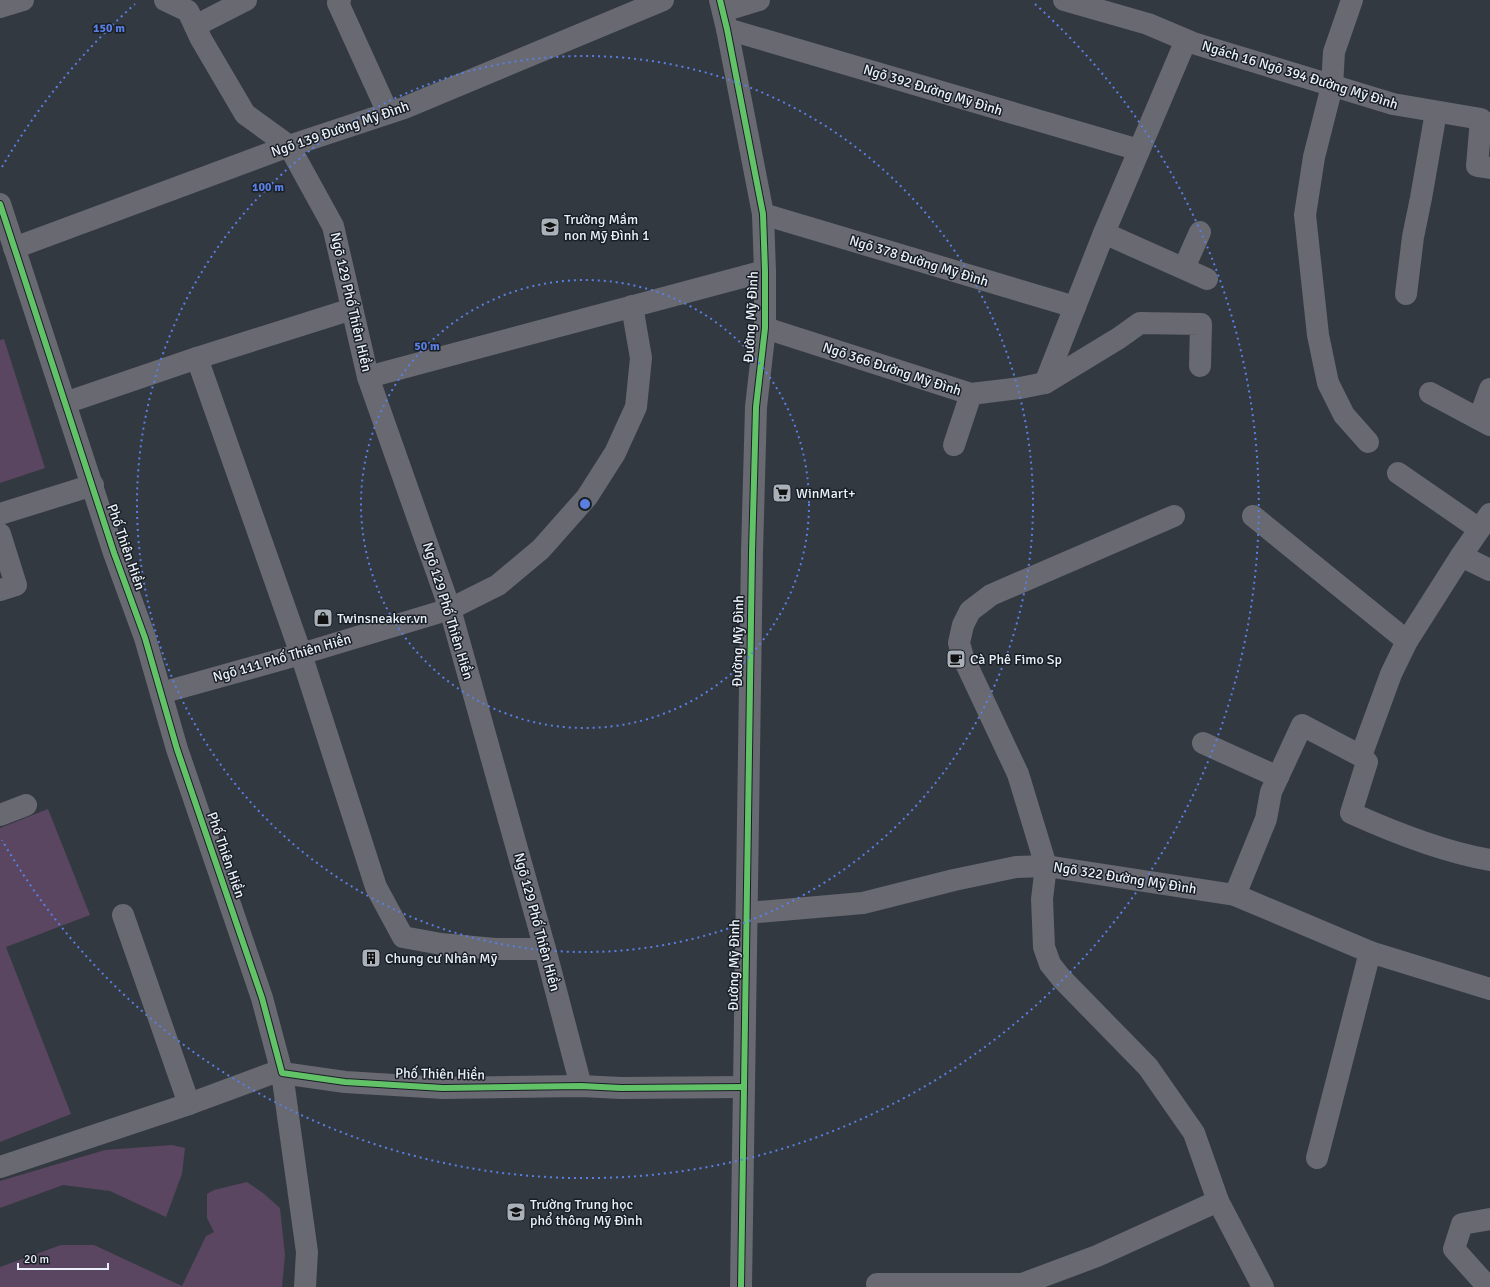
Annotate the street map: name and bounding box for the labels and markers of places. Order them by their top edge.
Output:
place label: Trường Mầm non Mỹ Đình 1 [564,211,650,244]
school or university icon: Trường Mầm non Mỹ Đình 1 [539,216,561,238]
supermarket icon: WinMart+ [771,482,793,504]
place label: WinMart+ [796,485,856,502]
centre of rings [578,497,592,511]
shop icon: Twinsneaker.vn [312,607,334,629]
place label: Twinsneaker.vn [337,610,427,627]
cafe icon: Cà Phê Fimo Sp [945,648,967,670]
place label: Cà Phê Fimo Sp [970,651,1062,668]
building icon: Chung cư Nhân Mỹ [360,947,382,969]
place label: Chung cư Nhân Mỹ [385,950,498,967]
place label: Trường Trung học phổ thông Mỹ Đình [530,1196,643,1229]
school or university icon: Trường Trung học phổ thông Mỹ Đình [505,1201,527,1223]

